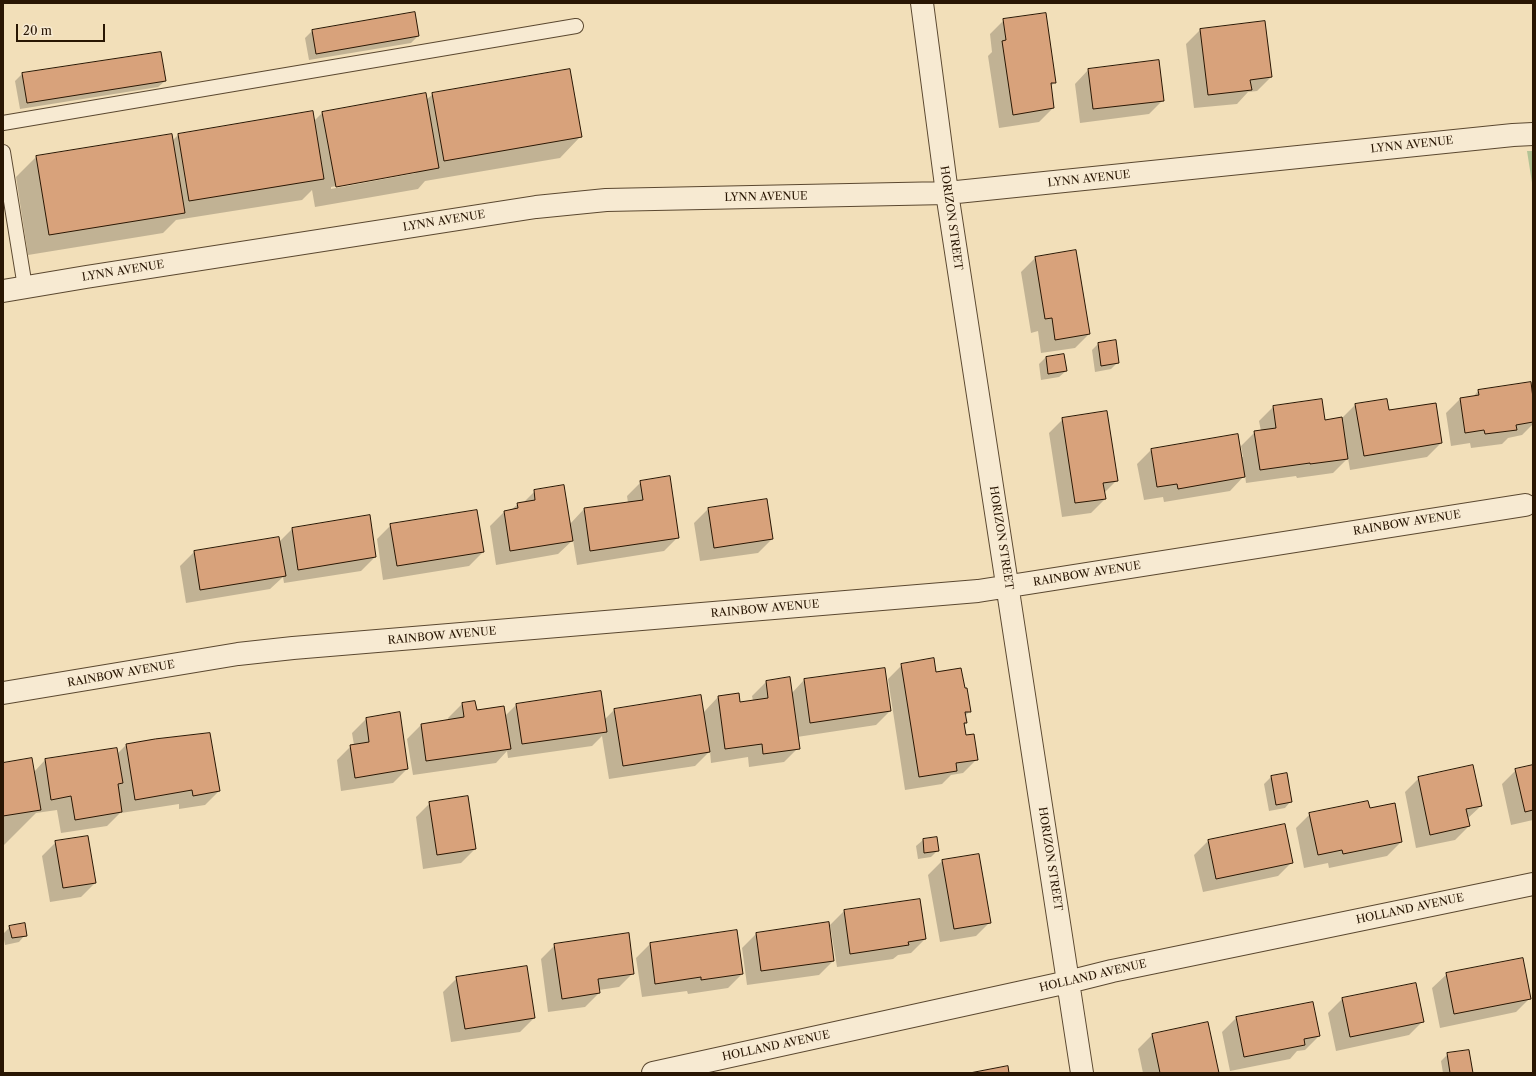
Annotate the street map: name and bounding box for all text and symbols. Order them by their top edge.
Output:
scale bar [18,16,107,42]
text: 20 m [23,23,52,38]
street label: LYNN AVENUE [1370,134,1454,156]
street label: HORIZON STREET [937,165,965,271]
street label: LYNN AVENUE [1047,168,1131,190]
street label: LYNN AVENUE [724,190,808,204]
street label: LYNN AVENUE [402,208,486,234]
street label: LYNN AVENUE [81,258,165,284]
street label: HORIZON STREET [986,485,1016,591]
street label: RAINBOW AVENUE [1352,508,1462,538]
street label: RAINBOW AVENUE [1032,559,1142,589]
street label: RAINBOW AVENUE [710,598,820,620]
street label: RAINBOW AVENUE [387,625,497,647]
street label: RAINBOW AVENUE [66,658,176,690]
street label: HORIZON STREET [1035,806,1065,912]
street label: HOLLAND AVENUE [1355,891,1465,927]
street label: HOLLAND AVENUE [1038,957,1148,995]
street label: HOLLAND AVENUE [721,1028,831,1064]

